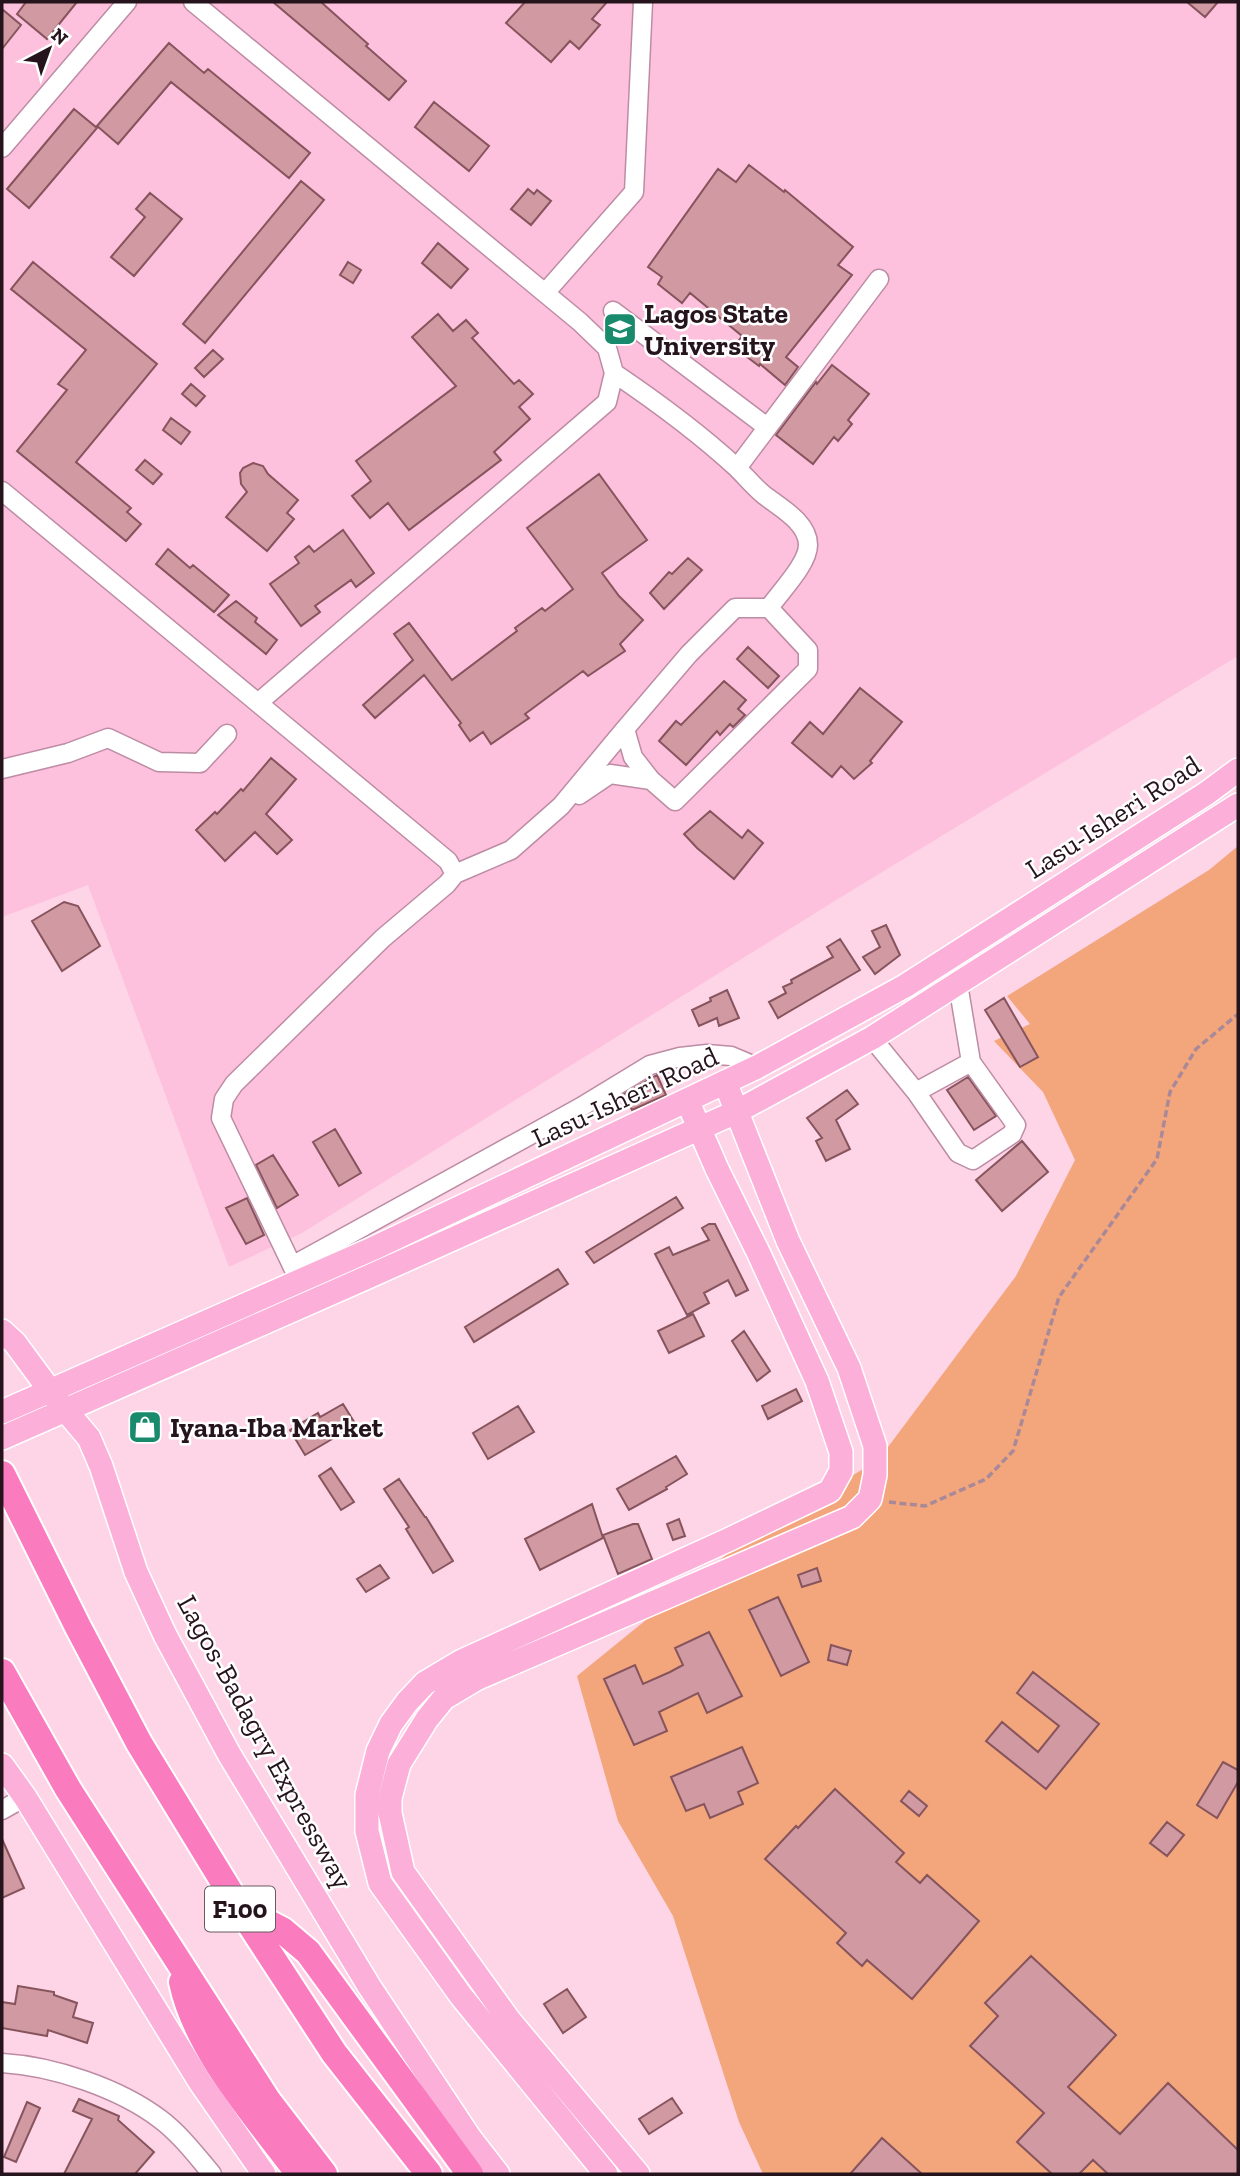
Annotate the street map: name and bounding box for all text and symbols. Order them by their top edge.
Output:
north arrow [14,14,84,84]
text: N [47,23,73,50]
place label: Lagos State University [644,297,788,362]
school or university icon: Lagos State University [601,310,639,348]
street label: Lasu-Isheri Road [1020,748,1206,886]
street label: Lasu-Isheri Road [527,1039,723,1155]
shop icon: Iyana-Iba Market [126,1408,164,1446]
place label: Iyana-Iba Market [170,1411,384,1444]
street label: Lagos-Badagry Expressway [170,1589,360,1895]
road number: F100 [205,1886,275,1932]

